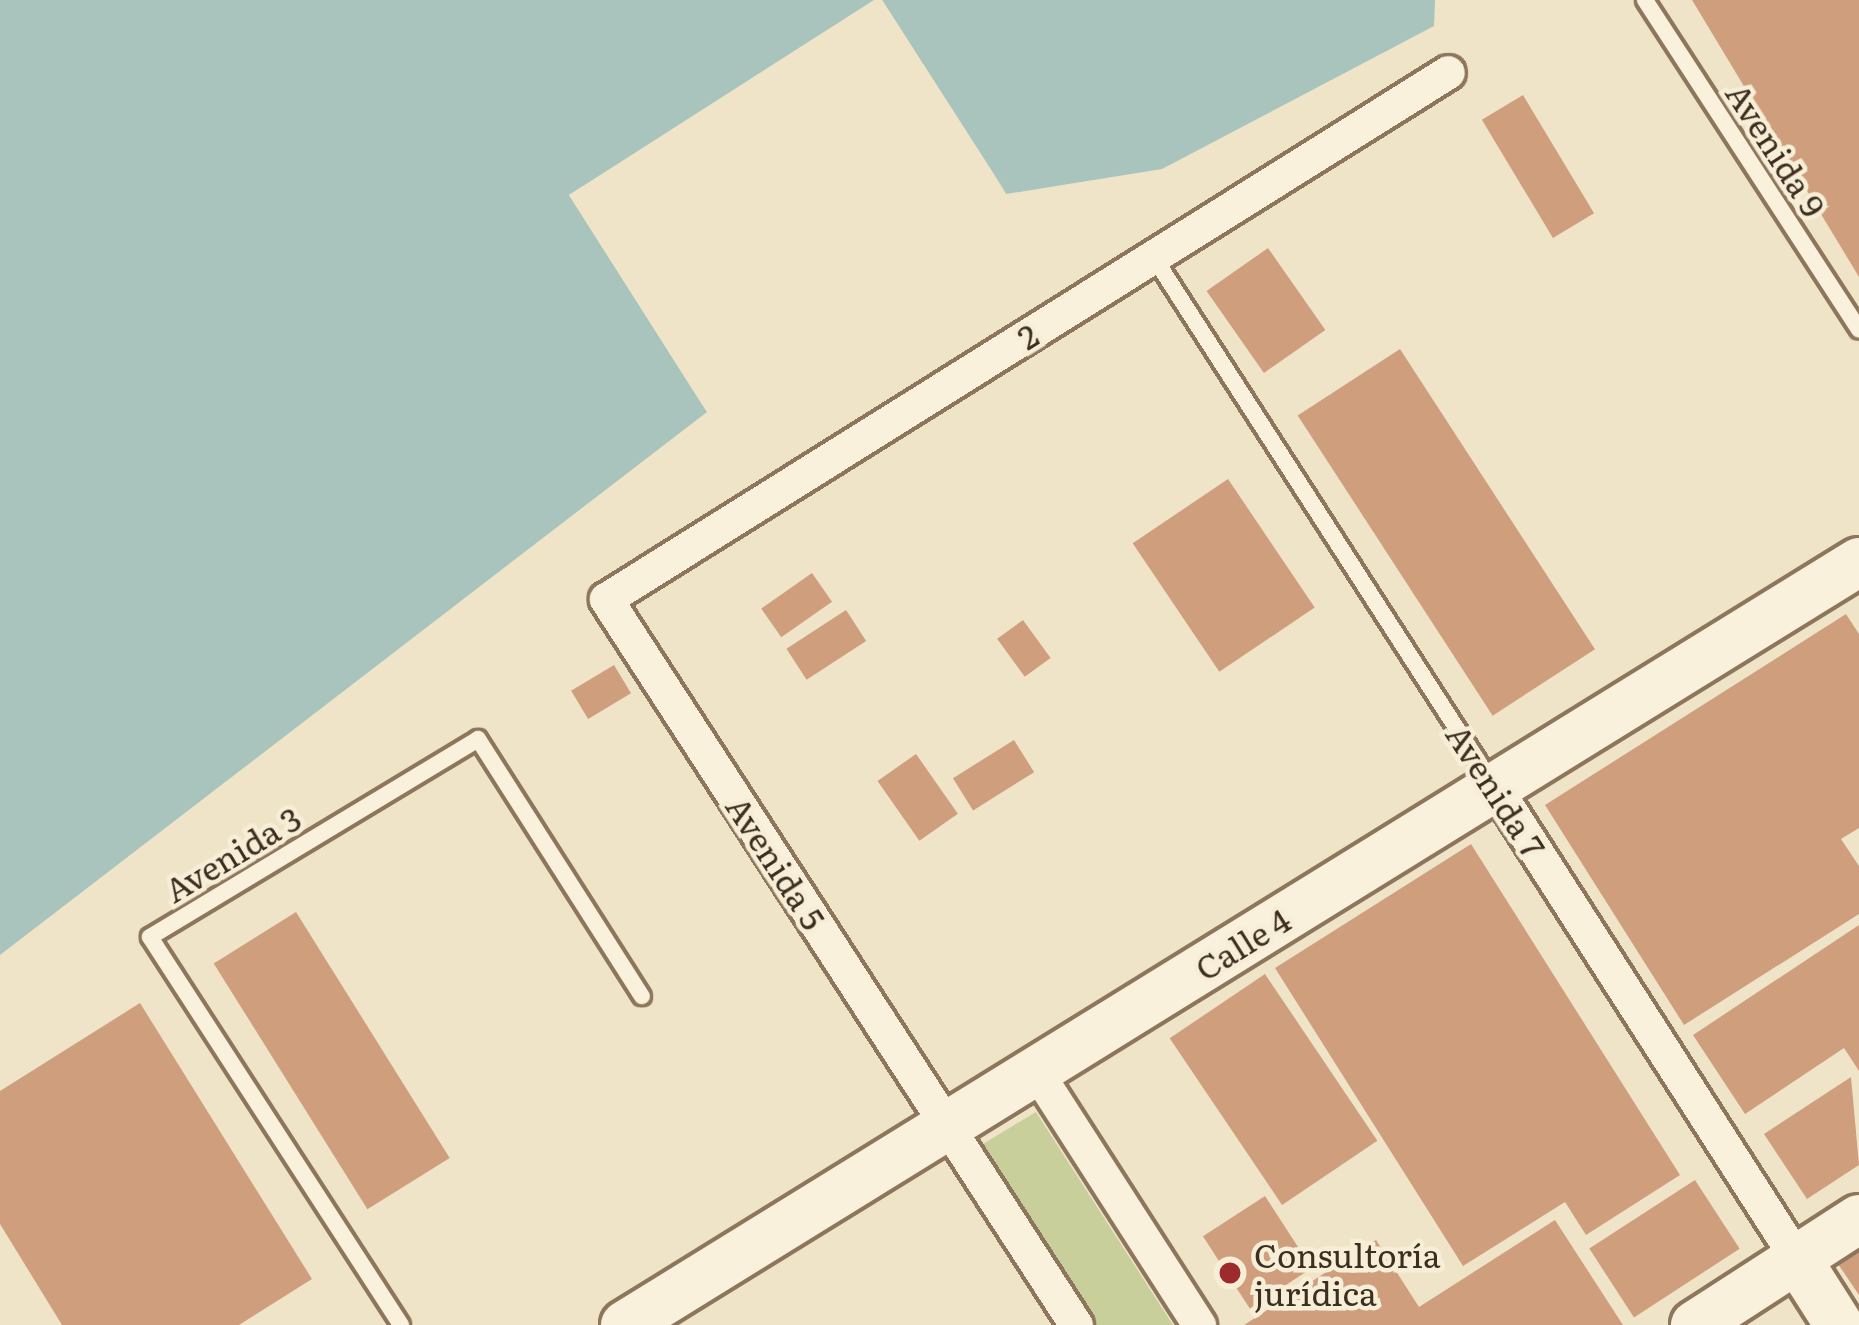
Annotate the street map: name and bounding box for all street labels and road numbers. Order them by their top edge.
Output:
street label: Avenida 9 [1719,75,1835,223]
street label: 2 [1009,314,1045,356]
street label: Avenida 7 [1439,716,1555,864]
street label: Avenida 5 [719,788,835,936]
street label: Avenida 3 [157,797,307,909]
street label: Calle 4 [1187,899,1297,987]

